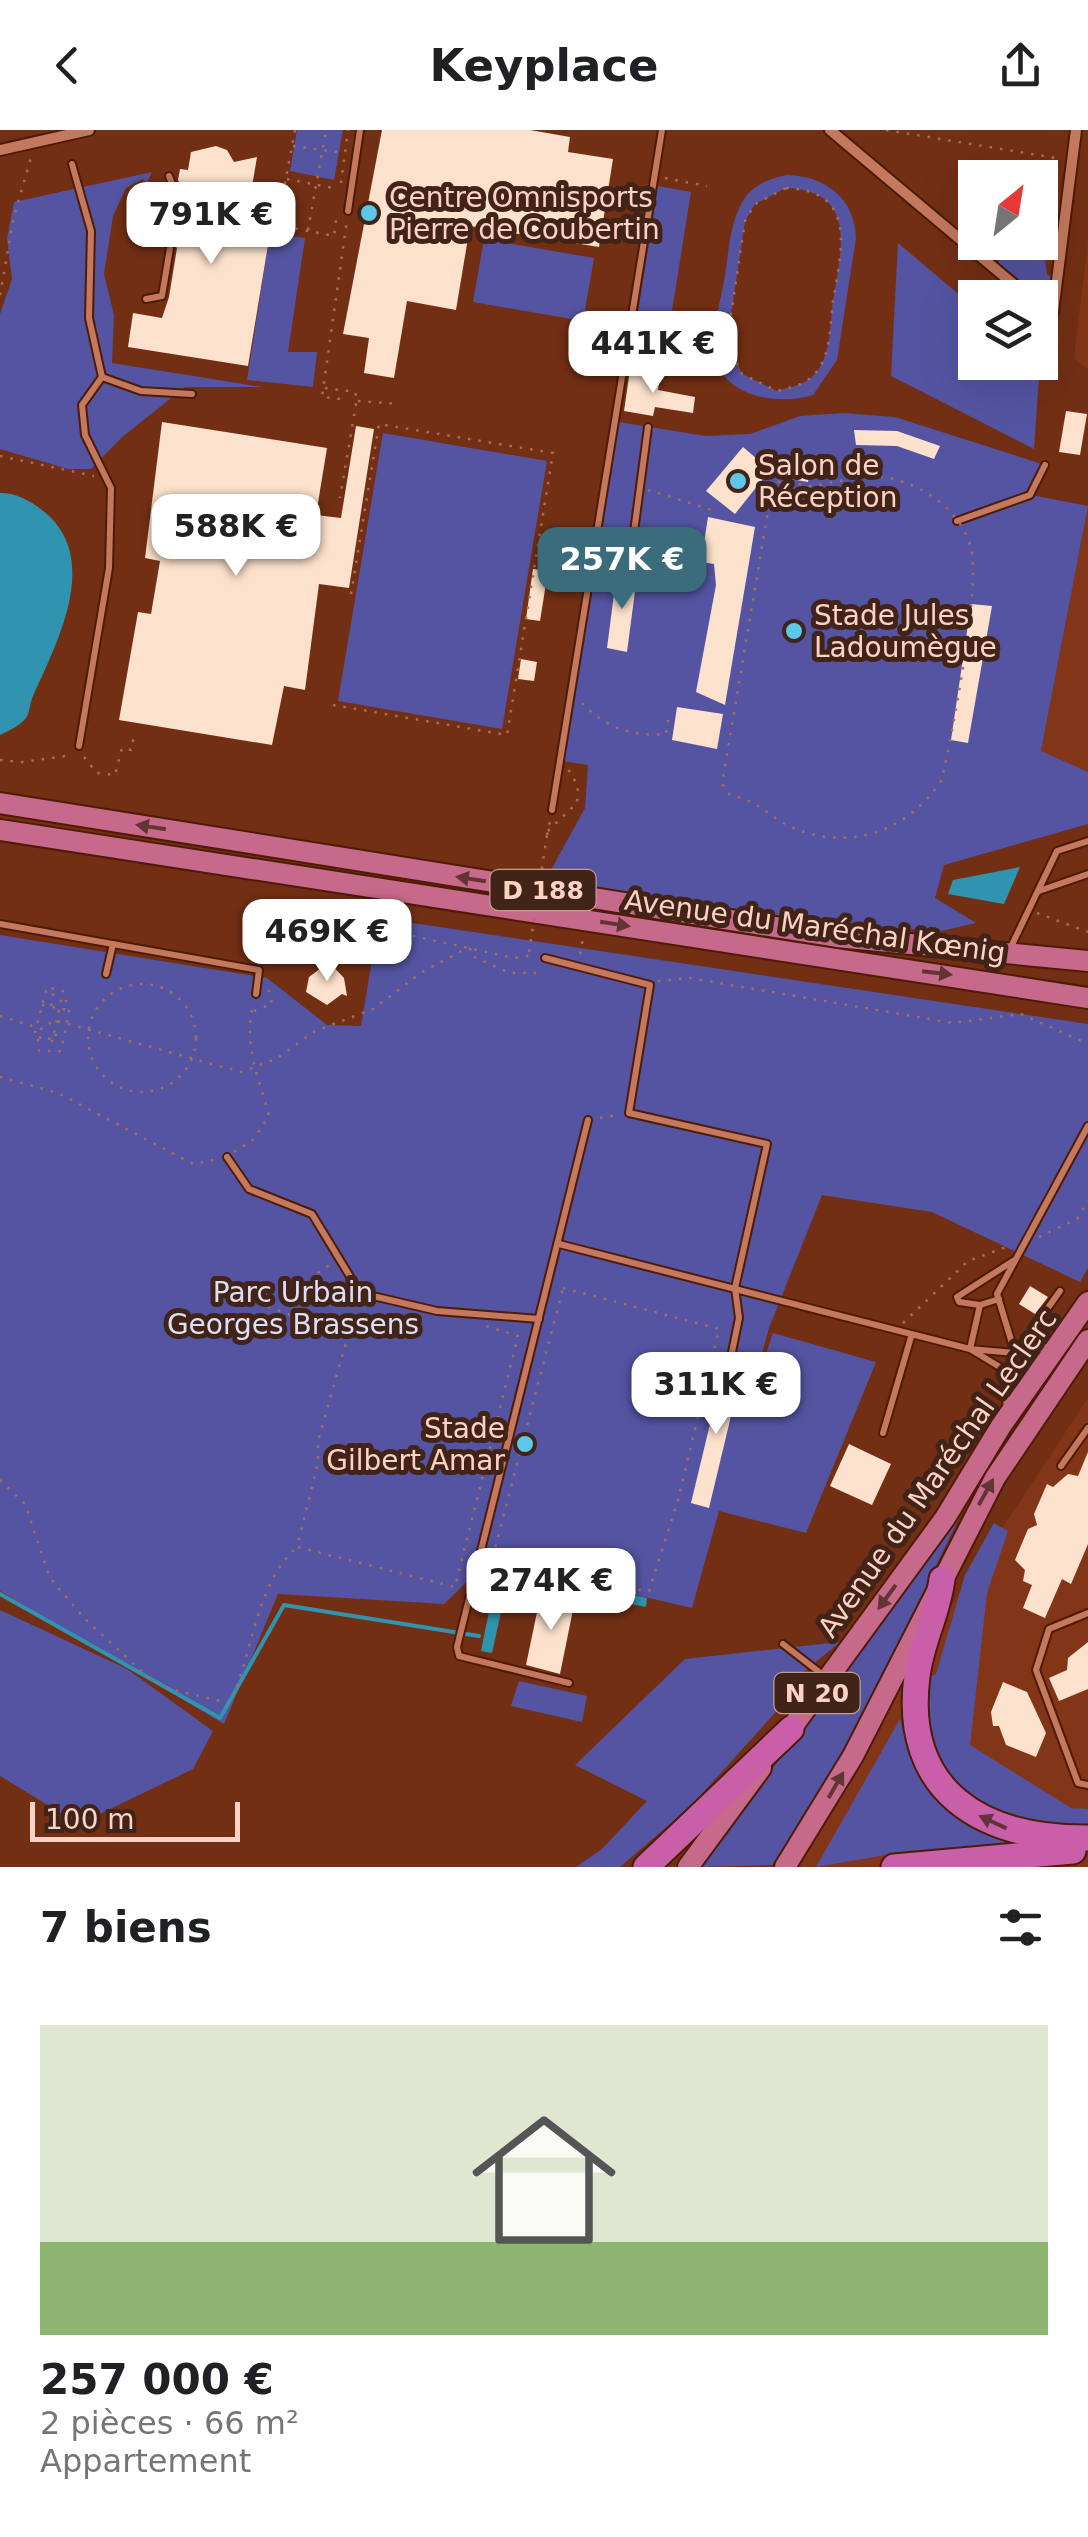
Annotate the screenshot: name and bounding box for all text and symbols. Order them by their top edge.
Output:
icon: back [40,38,95,93]
icon: share [993,38,1048,93]
text: Keyplace [429,39,659,92]
north arrow [958,160,1058,260]
map controls [958,160,1058,380]
place label: Centre Omnisports Pierre de Coubertin [389,181,660,246]
pin: 791K € [130,182,292,267]
text: 791K € [149,195,274,233]
marker: Centre Omnisports Pierre de Coubertin [358,202,380,224]
button: layers [958,280,1058,380]
pin: 441K € [572,311,734,396]
text: 441K € [591,324,716,362]
place label: Salon de Réception [758,449,897,514]
marker: Salon de Réception [727,470,749,492]
pin: 588K € [155,494,317,579]
text: 588K € [174,507,299,545]
pin: 257K € [541,527,703,612]
text: 257K € [560,540,685,578]
place label: Stade Jules Ladoumègue [814,599,997,664]
marker: Stade Jules Ladoumègue [783,620,805,642]
one-way arrow [134,819,166,835]
one-way arrow [455,870,487,886]
road number: D 188 [490,870,596,910]
street label: Avenue du Maréchal Kœnig [622,883,1007,970]
pin: 469K € [246,899,408,984]
text: 469K € [265,912,390,950]
one-way arrow [600,917,632,933]
one-way arrow [921,965,953,981]
park label: Parc Urbain Georges Brassens [167,1276,419,1341]
street label: Avenue du Maréchal Leclerc [811,1303,1064,1644]
pin: 311K € [635,1352,797,1437]
text: 311K € [654,1365,779,1403]
place label: Stade Gilbert Amar [326,1412,505,1477]
marker: Stade Gilbert Amar [514,1433,536,1455]
one-way arrow [978,1478,995,1507]
pin: 274K € [470,1548,632,1633]
text: 274K € [489,1561,614,1599]
one-way arrow [878,1583,897,1610]
road number: N 20 [774,1673,860,1713]
one-way arrow [828,1770,845,1799]
scale bar [30,1797,240,1842]
text: 100 m [45,1803,135,1836]
one-way arrow [978,1814,1008,1830]
icon: filters [993,1900,1048,1955]
text: 7 biens [40,1903,212,1952]
icon: home [454,2090,634,2270]
text: 257 000 € [40,2355,274,2404]
text: 2 pièces · 66 m² [40,2404,299,2442]
text: Appartement [40,2442,251,2480]

